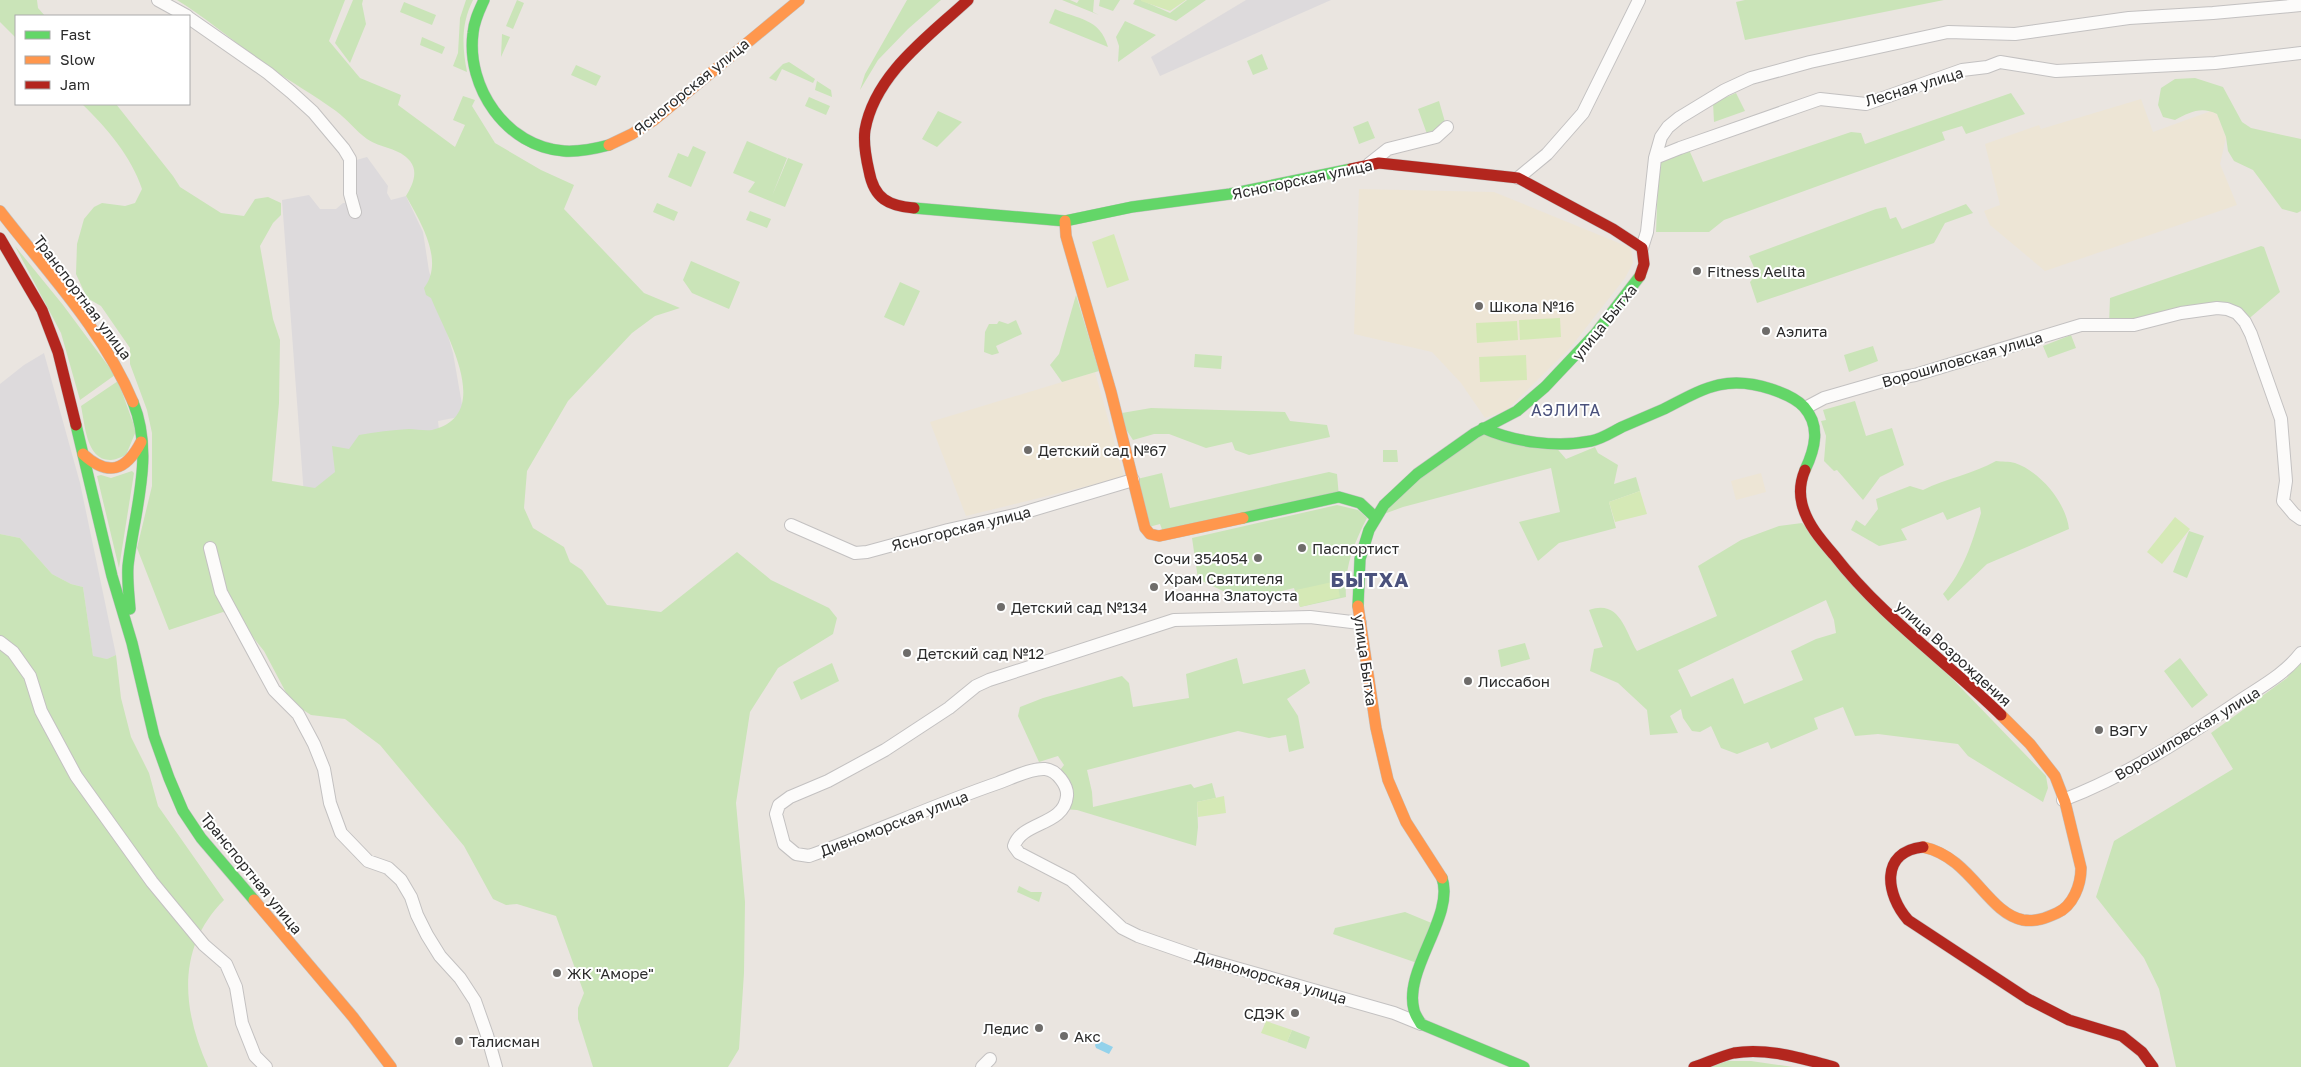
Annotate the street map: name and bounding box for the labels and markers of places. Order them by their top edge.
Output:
place label: Fitness Aelita [1707,262,1805,280]
marker: Fitness Aelita [1691,265,1703,277]
place label: Школа №16 [1489,297,1575,315]
marker: Школа №16 [1473,300,1485,312]
place label: Аэлита [1776,322,1827,340]
marker: Аэлита [1760,325,1772,337]
place label: Детский сад №67 [1038,441,1166,459]
marker: Детский сад №67 [1022,444,1034,456]
place label: Паспортист [1312,539,1400,557]
marker: Паспортист [1296,542,1308,554]
place label: Сочи 354054 [1154,549,1248,567]
marker: Сочи 354054 [1252,552,1264,564]
place label: Храм Святителя Иоанна Златоуста [1164,569,1298,604]
marker: Храм Святителя Иоанна Златоуста [1148,581,1160,593]
place label: Детский сад №134 [1011,598,1148,616]
marker: Детский сад №134 [995,601,1007,613]
place label: Детский сад №12 [917,644,1044,662]
marker: Детский сад №12 [901,647,913,659]
place label: Лиссабон [1478,672,1550,690]
marker: Лиссабон [1462,675,1474,687]
place label: ВЭГУ [2109,721,2148,739]
marker: ВЭГУ [2093,724,2105,736]
place label: ЖК "Аморе" [567,964,654,982]
marker: ЖК "Аморе" [551,967,563,979]
place label: СДЭК [1244,1004,1285,1022]
marker: СДЭК [1289,1007,1301,1019]
place label: Ледис [983,1019,1029,1037]
marker: Ледис [1033,1022,1045,1034]
place label: Акс [1074,1027,1101,1045]
marker: Акс [1058,1030,1070,1042]
place label: Талисман [469,1032,540,1050]
marker: Талисман [453,1035,465,1047]

